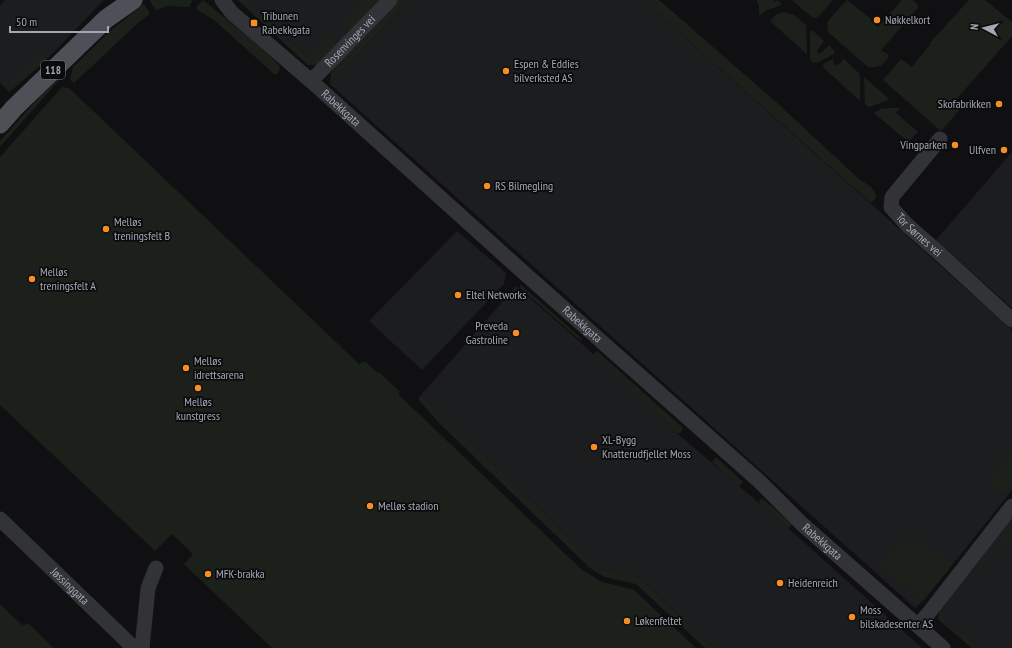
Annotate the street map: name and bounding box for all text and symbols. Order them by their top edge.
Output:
scale bar [10,8,108,34]
place label: Tribunen Rabekkgata [262,8,310,37]
north arrow [964,8,1004,48]
street label: Rosenvinges vei [321,12,378,70]
place label: Nøkkelkort [885,12,931,27]
text: 50 m [16,14,37,29]
marker: Nøkkelkort [872,15,882,25]
marker: Tribunen Rabekkgata [249,18,259,28]
text: N [967,23,981,31]
place label: Espen & Eddies bilverksted AS [514,56,579,85]
road number: 118 [41,61,65,79]
marker: Espen & Eddies bilverksted AS [501,66,511,76]
street label: Rabekkgata [318,86,364,129]
place label: Skofabrikken [938,96,991,111]
marker: Skofabrikken [994,99,1004,109]
place label: Vingparken [899,137,947,152]
marker: Vingparken [950,140,960,150]
place label: Ulfven [969,142,996,157]
marker: Ulfven [999,145,1009,155]
place label: RS Bilmegling [495,178,553,193]
marker: RS Bilmegling [482,181,492,191]
street label: Tor Sørnes vei [893,210,946,260]
place label: Melløs treningsfelt B [114,214,171,243]
marker: Melløs treningsfelt B [101,224,111,234]
place label: Melløs treningsfelt A [40,264,96,293]
marker: Melløs treningsfelt A [27,274,37,284]
place label: Eltel Networks [466,287,526,302]
marker: Eltel Networks [453,290,463,300]
street label: Rabekkgata [560,302,606,346]
place label: Preveda Gastroline [466,318,508,347]
marker: Preveda Gastroline [511,328,521,338]
place label: Melløs idrettsarena [194,353,244,382]
marker: Melløs idrettsarena [181,363,191,373]
marker: Melløs kunstgress [193,383,203,393]
place label: Melløs kunstgress [176,394,220,423]
place label: XL-Bygg Knatterudfjellet Moss [602,432,691,461]
marker: XL-Bygg Knatterudfjellet Moss [589,442,599,452]
place label: Melløs stadion [378,498,438,513]
marker: Melløs stadion [365,501,375,511]
street label: Rabekkgata [800,520,846,563]
street label: Jøssinggata [47,563,93,608]
place label: MFK-brakka [216,566,265,581]
marker: MFK-brakka [203,569,213,579]
place label: Heidenreich [788,575,838,590]
marker: Heidenreich [775,578,785,588]
place label: Moss bilskadesenter AS [860,602,933,631]
marker: Moss bilskadesenter AS [847,612,857,622]
place label: Løkenfeltet [635,613,682,628]
marker: Løkenfeltet [622,616,632,626]

